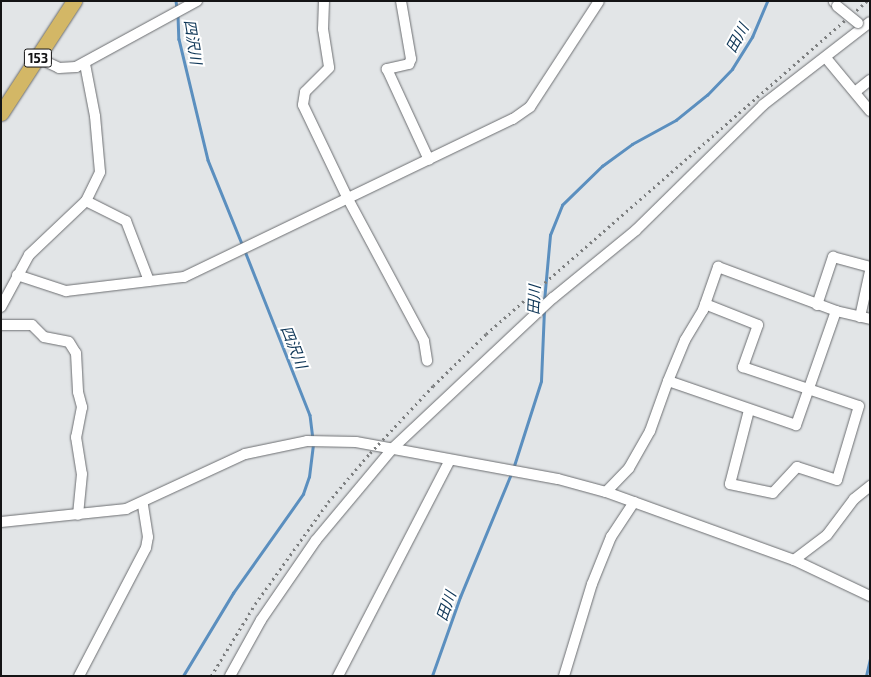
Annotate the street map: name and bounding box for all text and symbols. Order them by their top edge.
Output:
water label: 四沢川 [181,18,205,66]
water label: 田川 [722,21,752,55]
road number: 153 [23,47,53,69]
water label: 田川 [524,285,544,315]
water label: 四沢川 [277,323,311,371]
water label: 田川 [432,589,460,623]

